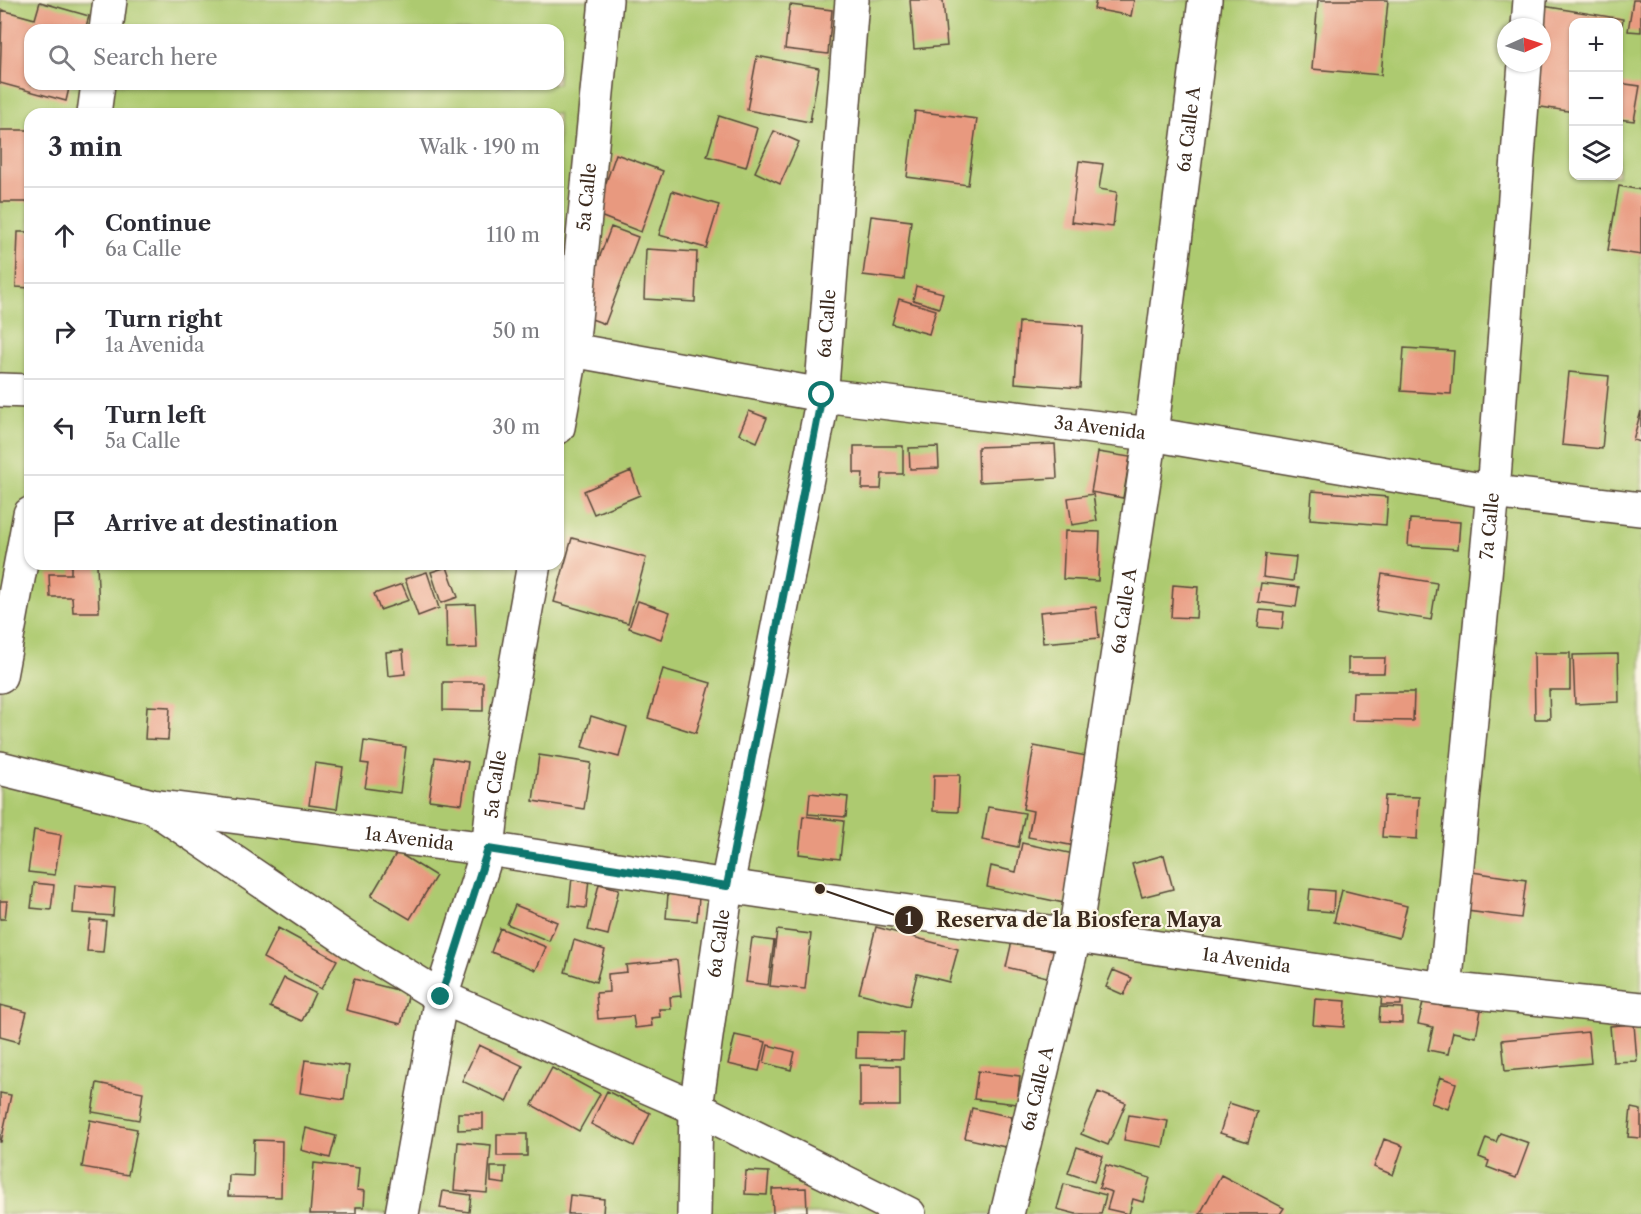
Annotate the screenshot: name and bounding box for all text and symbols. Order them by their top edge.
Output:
north arrow [1497,18,1551,72]
map controls [1569,18,1623,180]
button: + [1569,18,1623,72]
search box [24,24,564,90]
icon: search [45,41,78,74]
text: Search here [93,44,218,71]
button: − [1569,72,1623,126]
street label: 6a Calle A [1173,84,1205,173]
button: layers [1569,126,1623,180]
text: 3 min [48,131,122,163]
text: Walk · 190 m [419,135,540,159]
street label: 5a Calle [573,162,601,232]
text: Continue [105,210,211,237]
icon: ahead [48,219,81,252]
text: 110 m [487,223,540,247]
text: 6a Calle [105,237,181,261]
street label: 6a Calle [813,288,841,359]
text: Turn right [105,306,223,333]
icon: right [48,315,81,348]
text: 50 m [493,319,540,343]
text: 1a Avenida [105,333,205,357]
route start [808,381,834,407]
text: Turn left [105,402,206,429]
icon: left [48,411,81,444]
street label: 3a Avenida [1053,412,1148,444]
text: 30 m [492,415,540,439]
text: 5a Calle [105,429,181,453]
street label: 7a Calle [1476,492,1504,561]
icon: arrive [48,507,81,540]
text: Arrive at destination [105,510,338,537]
street label: 6a Calle A [1107,566,1142,655]
street label: 5a Calle [481,749,512,819]
street label: 1a Avenida [363,822,456,856]
callout: Reserva de la Biosfera Maya [894,901,1235,939]
street label: 6a Calle [703,908,735,979]
text: Reserva de la Biosfera Maya [936,908,1222,932]
text: 1 [905,909,913,931]
street label: 1a Avenida [1200,943,1293,978]
route end [427,983,453,1009]
street label: 6a Calle A [1017,1043,1058,1133]

